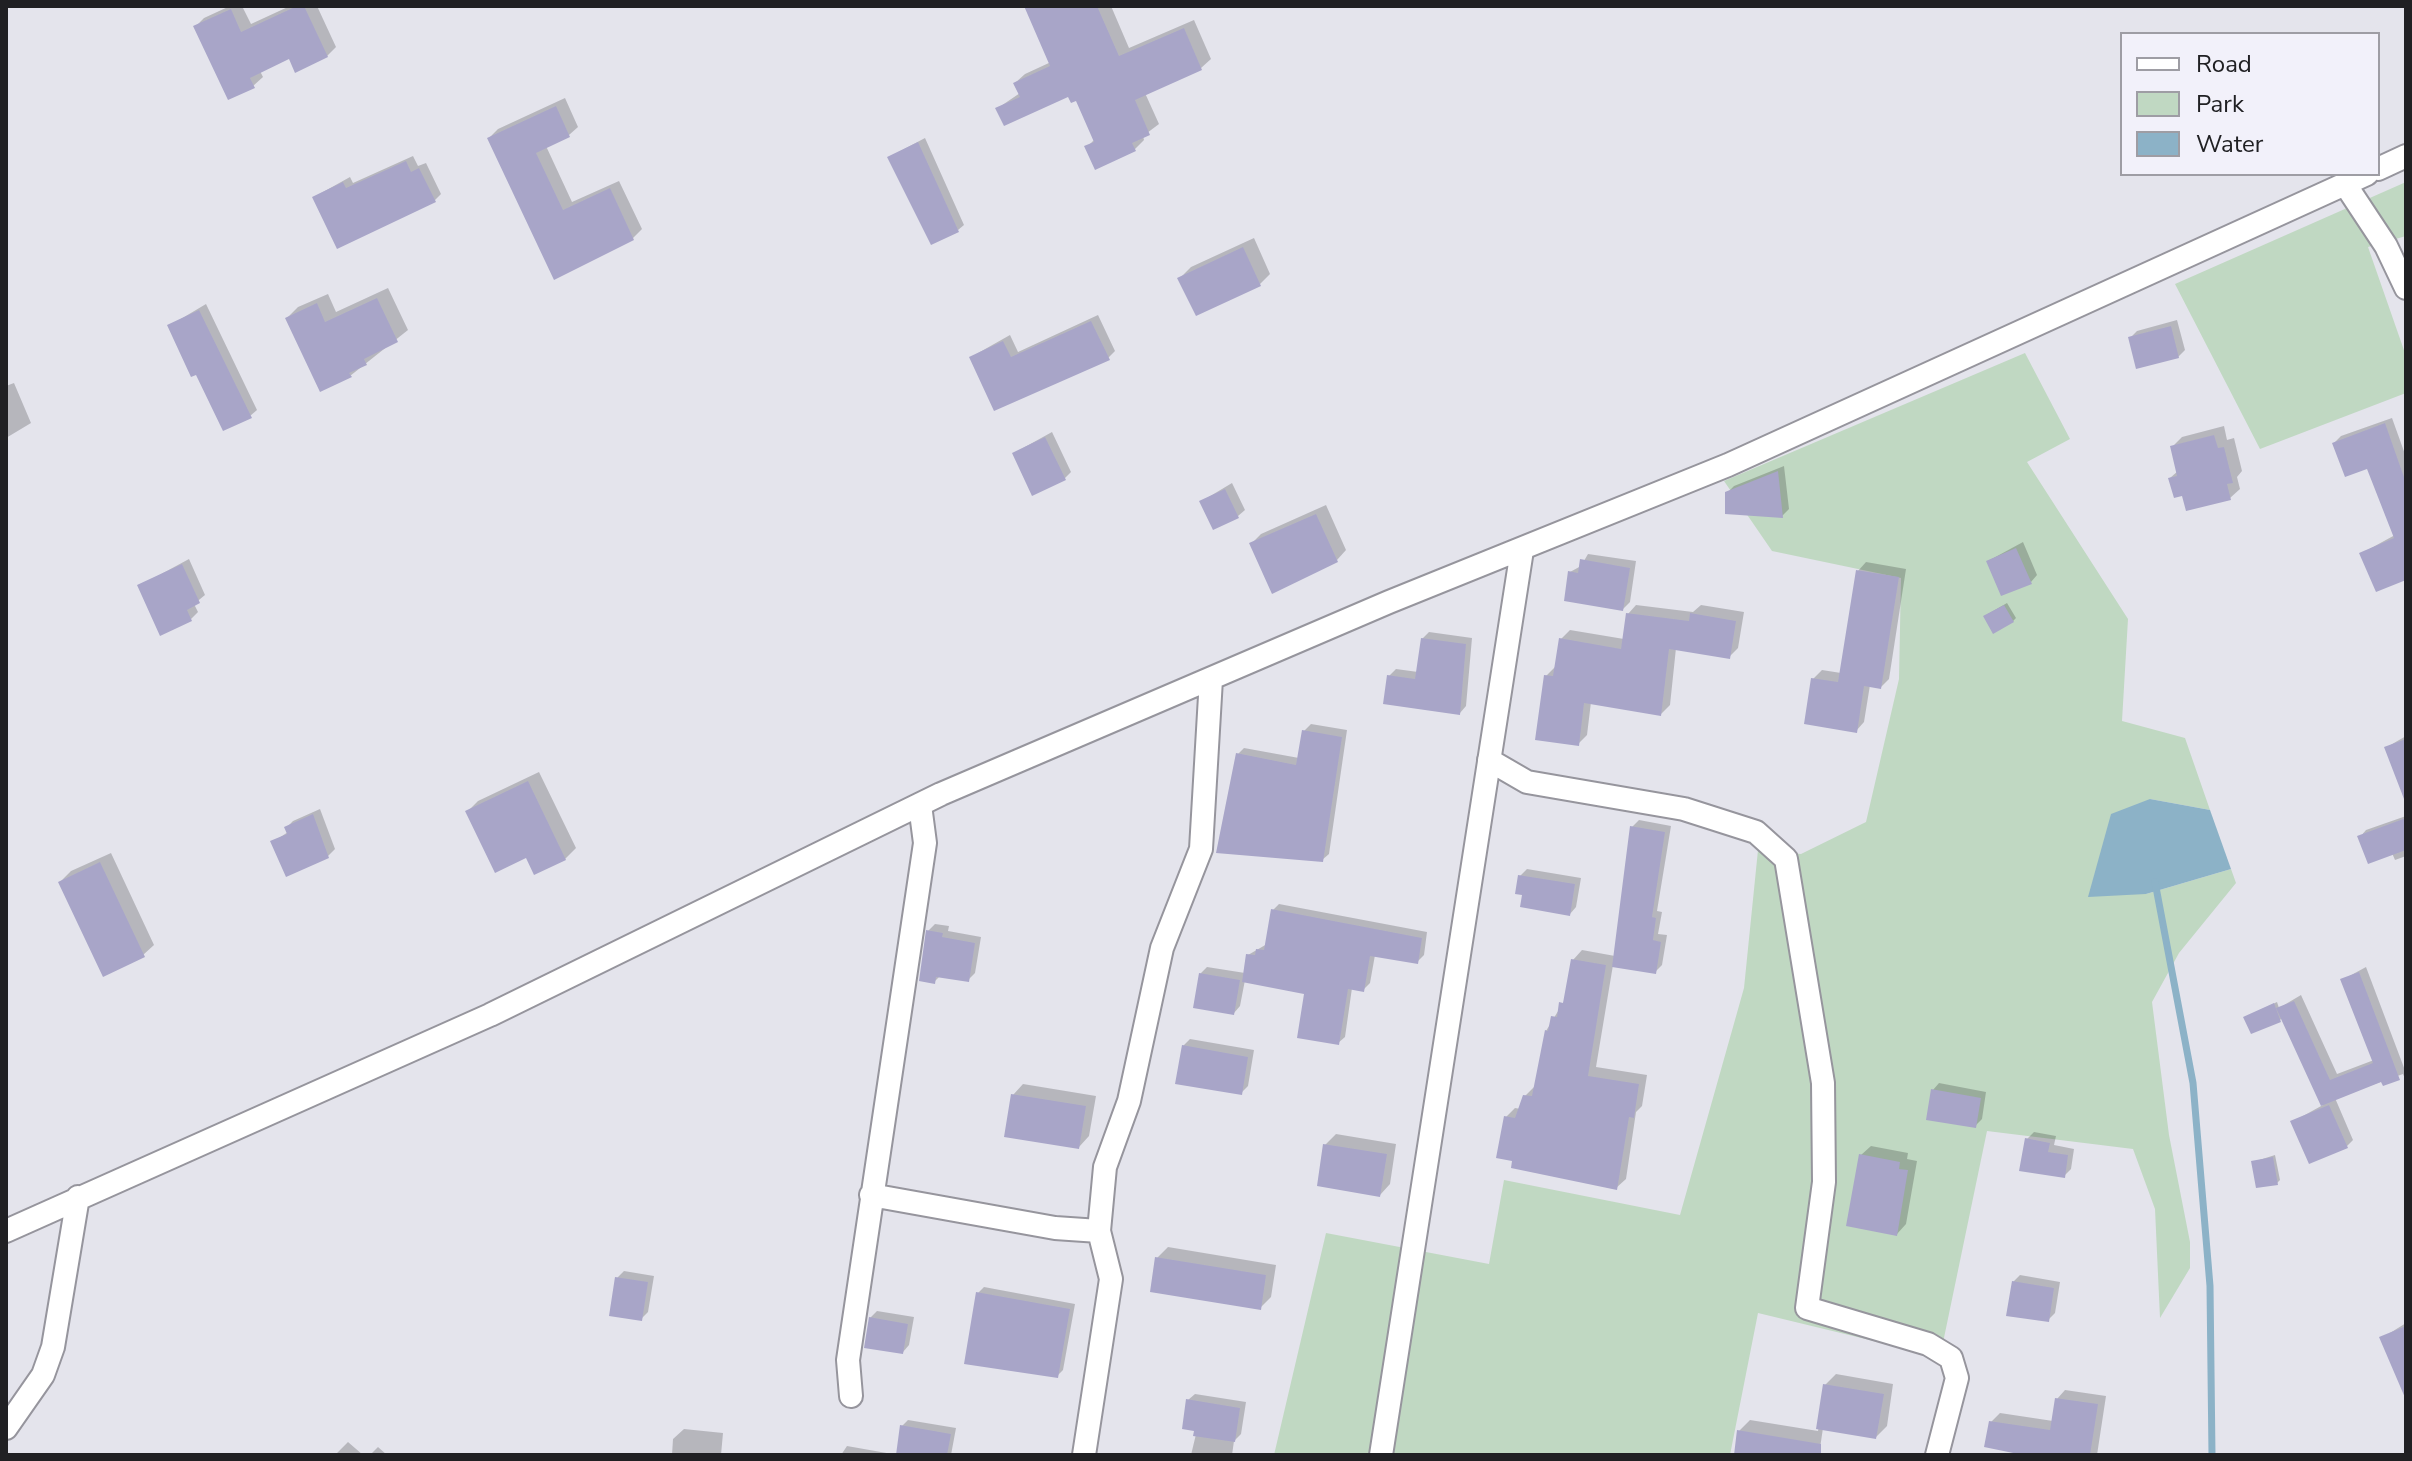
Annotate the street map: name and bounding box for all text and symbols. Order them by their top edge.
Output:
legend [2120,32,2380,176]
text: Road [2196,48,2252,80]
text: Park [2196,88,2244,120]
text: Water [2196,128,2263,160]

